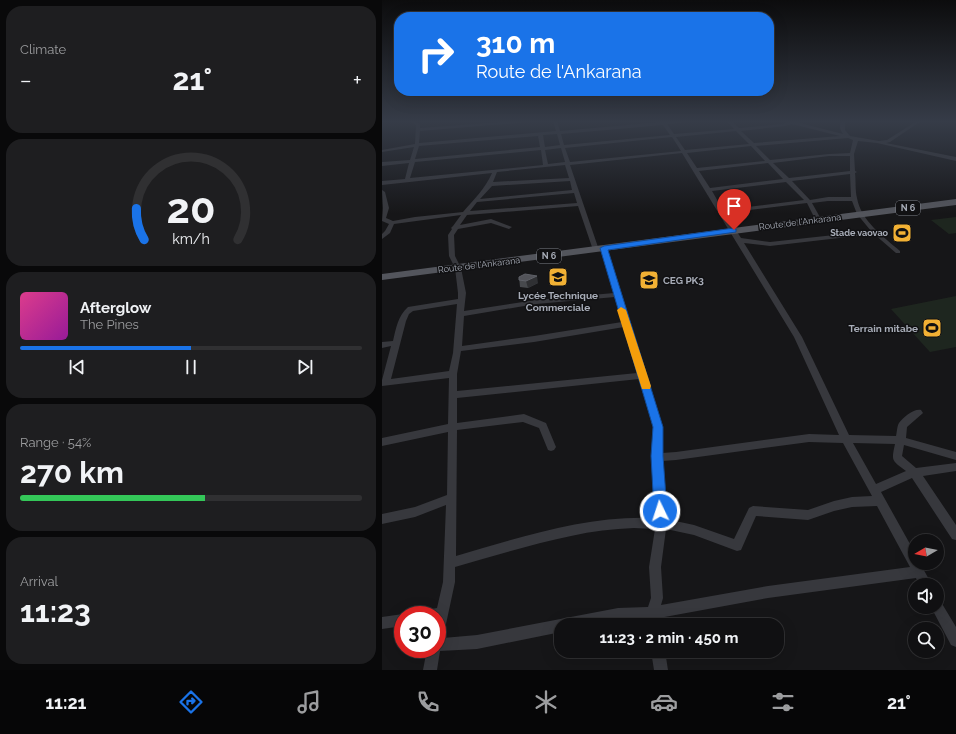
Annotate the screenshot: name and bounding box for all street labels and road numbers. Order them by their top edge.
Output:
road number: N 6 [896,201,920,215]
street label: Route de l'Ankarana [758,212,842,232]
road number: N 6 [537,249,561,263]
street label: Route de l'Ankarana [437,255,521,275]

